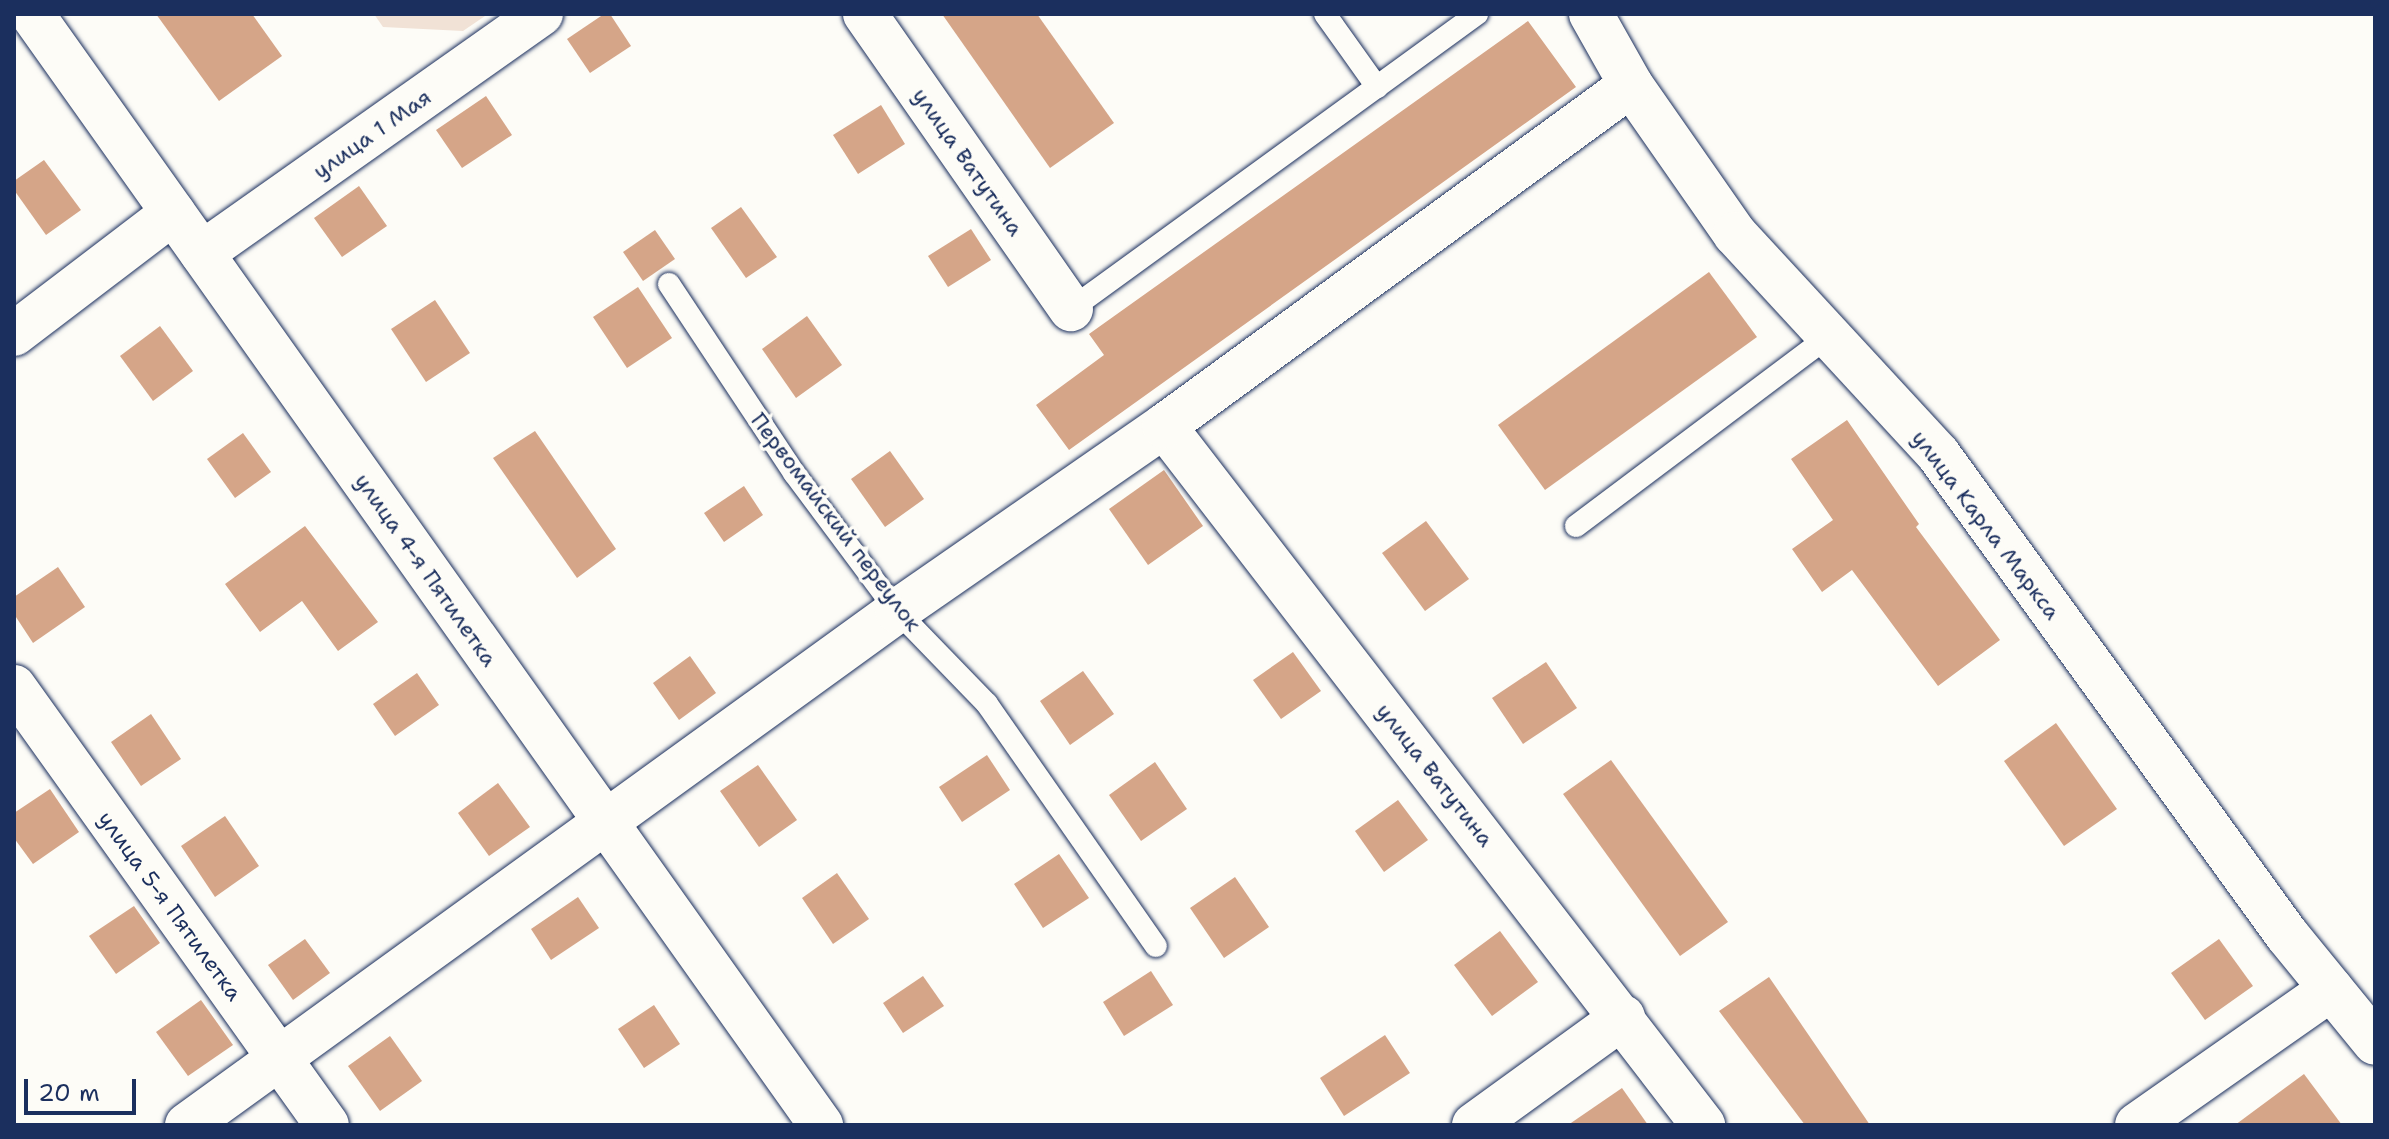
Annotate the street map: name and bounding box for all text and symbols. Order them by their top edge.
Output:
street label: улица Ватутина [907,83,1029,241]
street label: улица 1 Мая [308,84,436,184]
street label: Первомайский переулок [745,408,927,636]
street label: улица Карла Маркса [1906,425,2066,625]
street label: улица 4-я Пятилетка [349,468,503,672]
street label: улица Ватутина [1371,698,1499,852]
street label: улица 5-я Пятилетка [92,806,248,1006]
scale bar [28,1063,140,1113]
text: 20 m [38,1077,100,1109]

